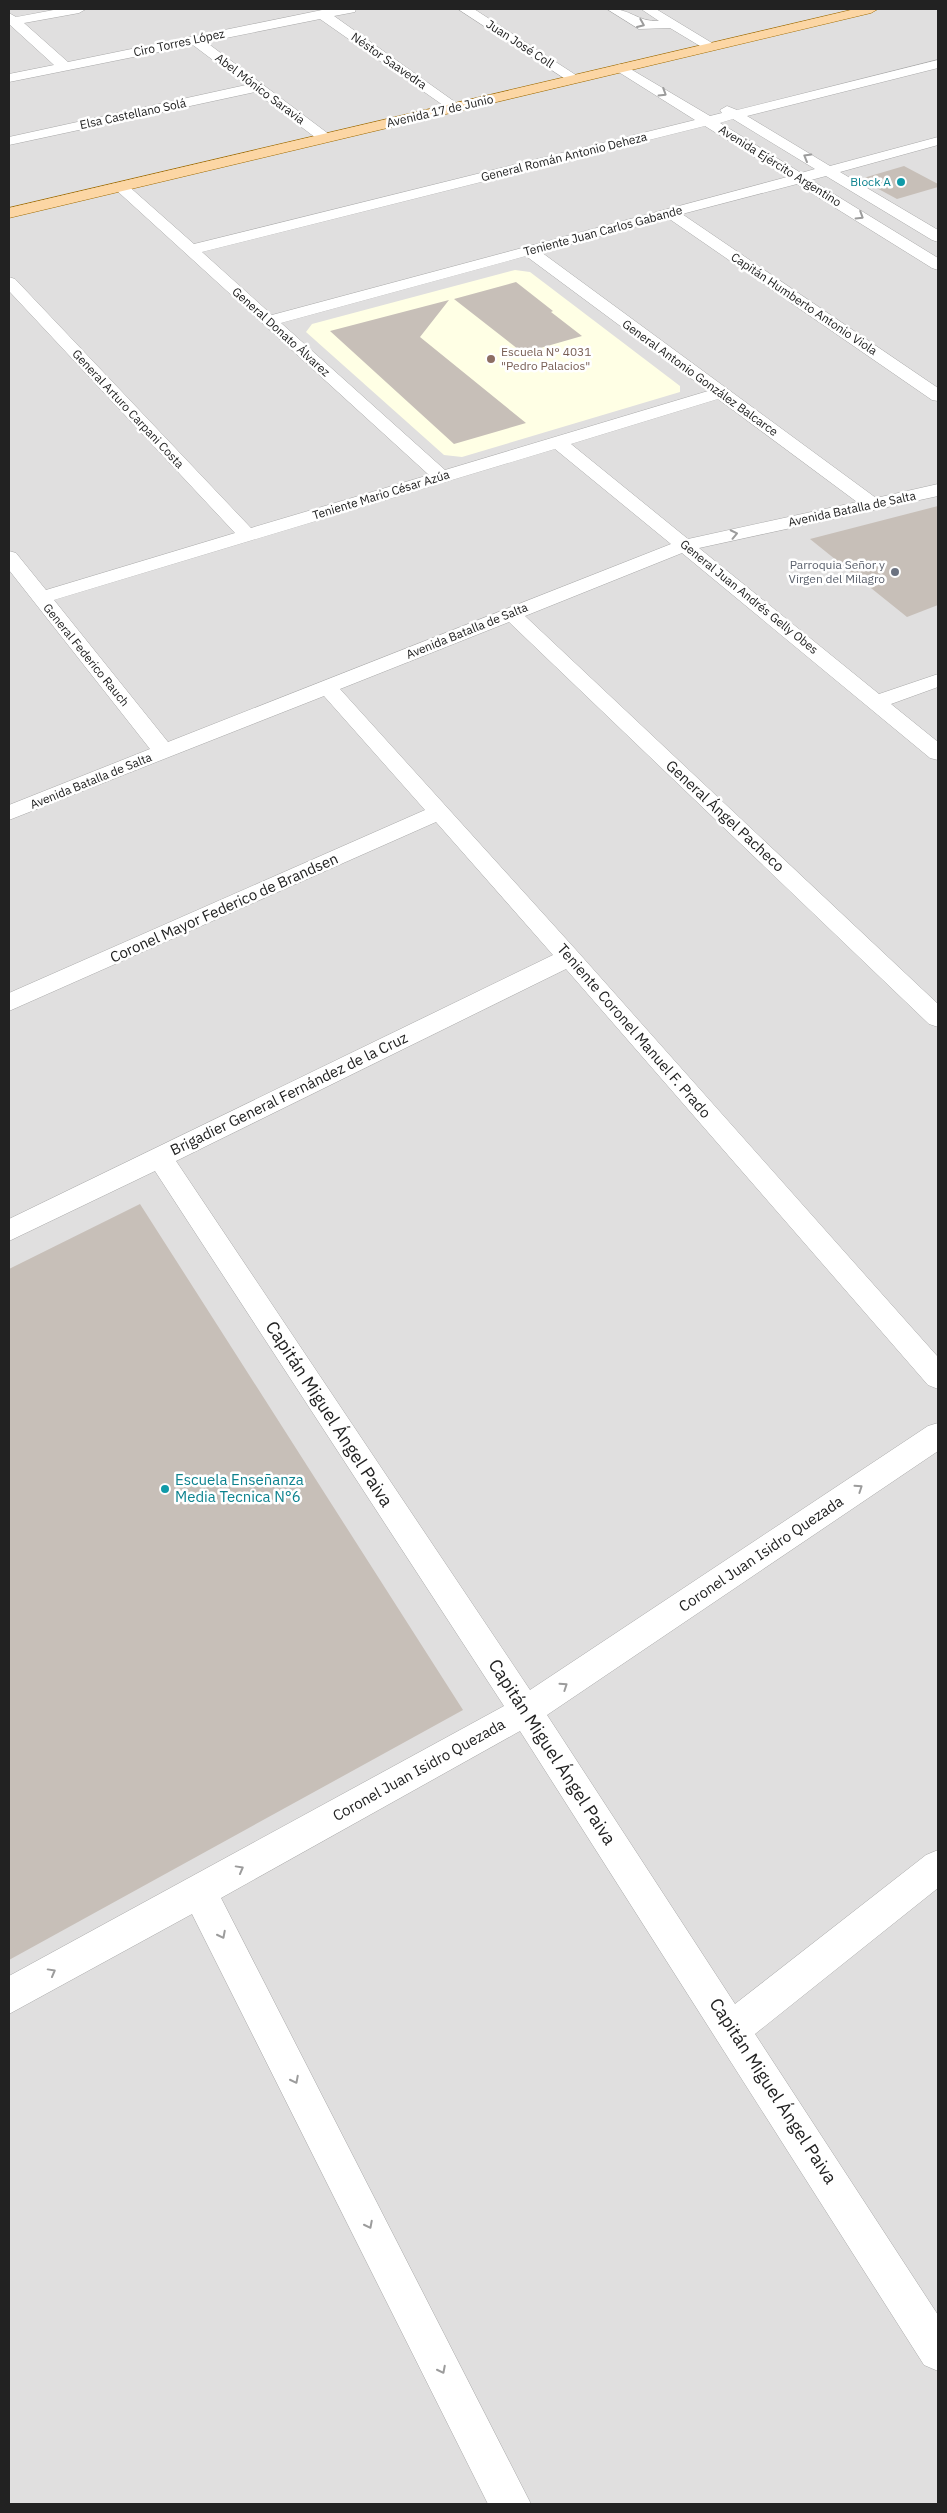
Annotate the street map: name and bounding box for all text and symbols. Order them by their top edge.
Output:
street label: Juan José Coll [484,16,557,71]
one-way arrow [636,17,645,27]
street label: Ciro Torres López [132,25,226,59]
street label: Néstor Saavedra [349,29,430,93]
street label: Abel Mónico Saravia [212,50,309,128]
one-way arrow [658,87,667,96]
street label: Avenida 17 de Junio [385,91,495,130]
street label: Elsa Castellano Solá [78,95,188,132]
street label: Avenida Ejército Argentino [716,122,845,210]
street label: General Román Antonio Deheza [479,128,649,184]
one-way arrow [803,153,812,163]
place label: Block A [850,174,891,189]
marker: Block A [895,176,907,188]
street label: Teniente Juan Carlos Gabande [522,202,684,259]
one-way arrow [855,210,864,220]
street label: Capitán Humberto Antonio Viola [728,249,881,359]
street label: General Donato Álvarez [229,284,334,380]
street label: General Antonio González Balcarce [619,316,781,439]
place label: Escuela N° 4031 "Pedro Palacios" [501,344,592,373]
street label: General Arturo Carpani Costa [69,346,188,472]
marker: Escuela N° 4031 "Pedro Palacios" [485,353,497,365]
street label: Teniente Mario César Azúa [310,466,452,523]
street label: Avenida Batalla de Salta [787,488,918,529]
one-way arrow [729,529,738,540]
street label: General Juan Andrés Gelly Obes [677,536,821,657]
place label: Parroquia Señor y Virgen del Milagro [789,557,885,586]
marker: Parroquia Señor y Virgen del Milagro [889,566,901,578]
street label: Avenida Batalla de Salta [404,599,530,662]
street label: General Federico Rauch [40,600,133,709]
street label: Avenida Batalla de Salta [28,749,154,812]
street label: General Ángel Pacheco [662,756,789,876]
street label: Coronel Mayor Federico de Brandsen [107,848,341,967]
street label: Teniente Coronel Manuel F. Prado [553,939,715,1122]
street label: Brigadier General Fernández de la Cruz [167,1028,411,1159]
street label: Capitán Miguel Ángel Paiva [261,1316,398,1511]
place label: Escuela Enseñanza Media Tecnica N°6 [175,1470,304,1506]
marker: Escuela Enseñanza Media Tecnica N°6 [159,1483,171,1495]
one-way arrow [853,1485,863,1494]
street label: Coronel Juan Isidro Quezada [675,1491,847,1616]
street label: Capitán Miguel Ángel Paiva [484,1654,621,1849]
one-way arrow [559,1683,568,1692]
street label: Coronel Juan Isidro Quezada [329,1714,508,1825]
one-way arrow [235,1866,244,1876]
one-way arrow [216,1930,226,1939]
one-way arrow [46,1968,55,1978]
street label: Capitán Miguel Ángel Paiva [705,1993,842,2188]
one-way arrow [289,2075,299,2084]
one-way arrow [363,2220,373,2229]
one-way arrow [436,2365,446,2374]

